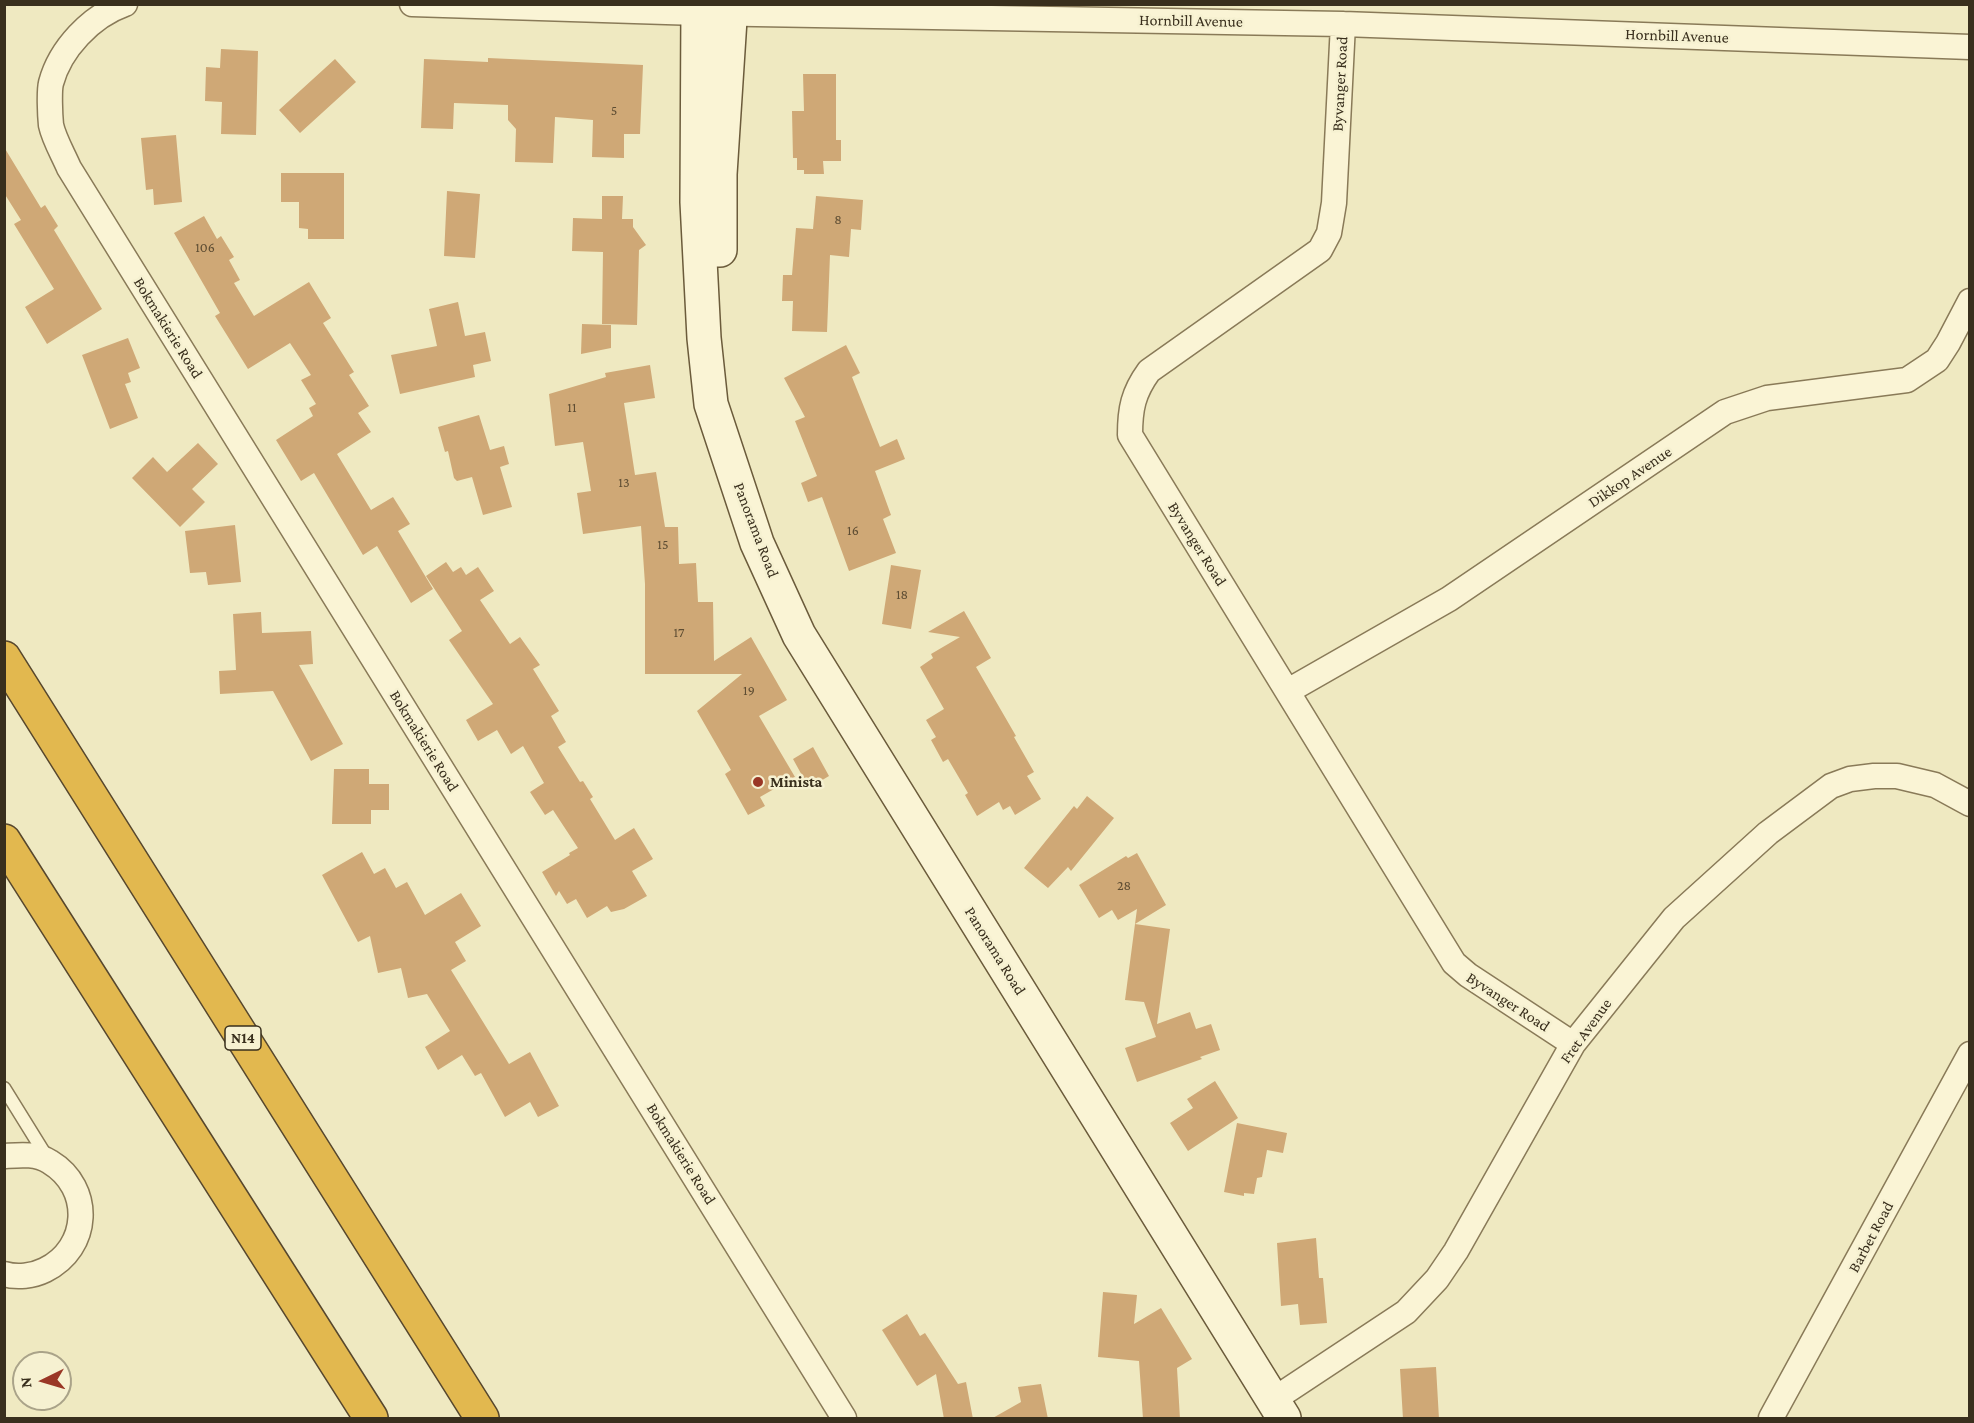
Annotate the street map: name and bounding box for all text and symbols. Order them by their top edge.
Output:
street label: Hornbill Avenue [1139,10,1243,32]
street label: Hornbill Avenue [1625,25,1729,47]
street label: Byvanger Road [1328,36,1352,132]
house number: 5 [611,103,617,119]
house number: 8 [834,212,842,228]
house number: 106 [195,240,215,256]
street label: Bokmakierie Road [129,274,207,382]
house number: 11 [567,400,577,416]
street label: Dikkop Avenue [1585,442,1675,512]
house number: 13 [618,475,630,491]
street label: Panorama Road [729,480,783,580]
street label: Byvanger Road [1164,498,1230,590]
house number: 16 [847,523,859,539]
house number: 15 [657,537,669,553]
house number: 18 [896,587,908,603]
house number: 17 [673,625,685,641]
house number: 19 [743,683,755,699]
street label: Bokmakierie Road [385,687,463,795]
place label: Minista [770,772,822,792]
marker: Minista [751,775,765,789]
house number: 28 [1117,878,1131,894]
street label: Panorama Road [960,903,1030,999]
street label: Byvanger Road [1463,968,1553,1036]
street label: Fret Avenue [1556,995,1616,1067]
road number: N14 [225,1026,261,1050]
street label: Bokmakierie Road [642,1100,720,1208]
street label: Barbet Road [1844,1198,1898,1276]
north arrow [12,1351,72,1411]
text: N [17,1376,35,1389]

